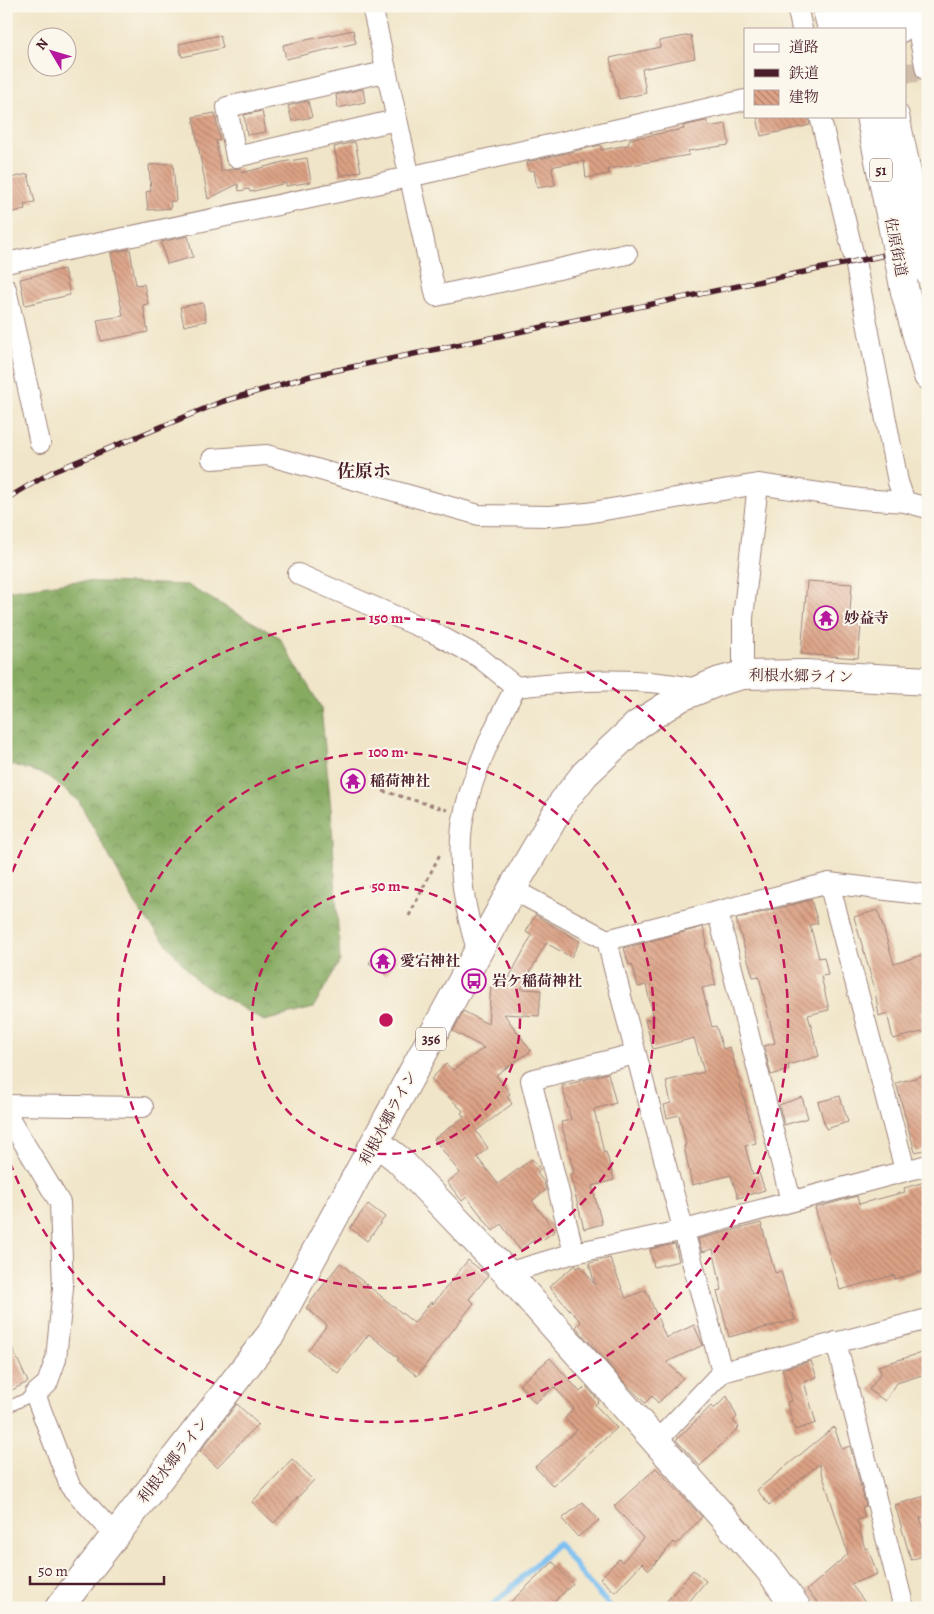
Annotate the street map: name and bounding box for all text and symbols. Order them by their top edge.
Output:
north arrow [28,28,78,78]
legend [744,28,906,118]
text: N [32,34,53,54]
text: 道路 [789,37,819,57]
text: 鉄道 [789,63,819,83]
text: 建物 [789,87,819,107]
road number: 51 [870,158,892,182]
street label: 佐原街道 [880,216,912,278]
district label: 佐原ホ [337,459,391,483]
temple icon: 妙益寺 [813,605,839,631]
text: 150 m [369,608,404,628]
place label: 妙益寺 [844,608,889,628]
street label: 利根水郷ライン [749,665,853,687]
text: 100 m [368,742,404,762]
temple icon: 稲荷神社 [340,768,366,794]
place label: 稲荷神社 [370,771,430,791]
text: 50 m [371,876,401,896]
temple icon: 愛宕神社 [370,948,396,974]
place label: 愛宕神社 [400,951,460,971]
bus stop icon: 岩ケ稲荷神社 [461,968,487,994]
place label: 岩ケ稲荷神社 [492,971,582,991]
centre of rings [377,1011,395,1029]
road number: 356 [416,1028,446,1050]
street label: 利根水郷ライン [355,1067,421,1169]
street label: 利根水郷ライン [133,1413,213,1507]
scale bar [30,1554,164,1586]
text: 50 m [38,1561,68,1581]

